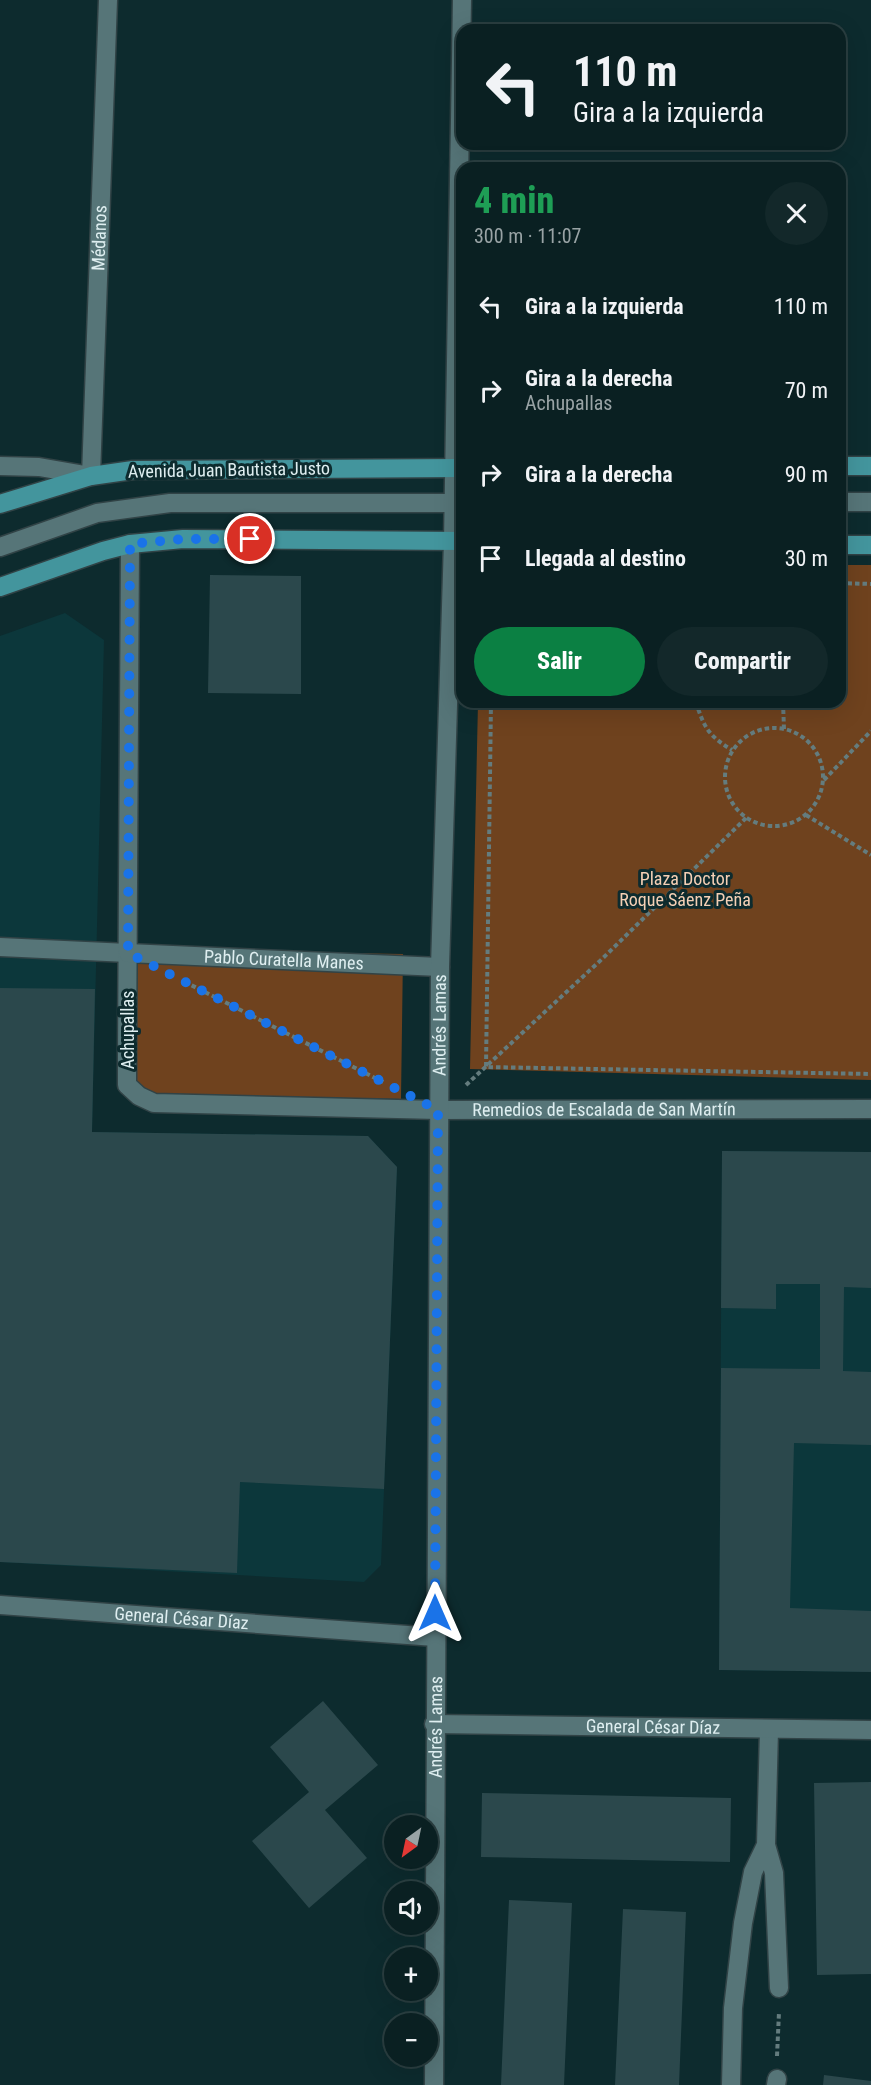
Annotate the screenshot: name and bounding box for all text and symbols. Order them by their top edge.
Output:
text: 110 m [573,47,678,96]
icon: left [474,48,552,126]
text: Gira a la izquierda [573,97,764,129]
text: 4 min [474,180,554,222]
button: close [765,182,828,245]
street label: Médanos [87,205,111,271]
text: 300 m · 11:07 [474,224,581,248]
icon: left [474,290,507,323]
text: Gira a la izquierda [525,294,684,319]
text: 110 m [774,294,828,319]
text: Gira a la derecha [525,366,673,391]
icon: right [474,374,507,407]
text: 70 m [785,378,828,403]
text: Achupallas [525,391,612,415]
street label: Avenida Juan Bautista Justo [128,457,330,482]
icon: right [474,458,507,491]
text: Gira a la derecha [525,462,673,487]
text: 90 m [785,462,828,487]
pin [224,513,275,564]
icon: arrive [233,522,266,555]
icon: arrive [474,542,507,575]
text: Llegada al destino [525,546,686,571]
text: 30 m [785,546,828,571]
button: Salir [474,627,645,696]
button: Compartir [657,627,828,696]
park label: Plaza Doctor Roque Sáenz Peña [619,868,751,910]
street label: Pablo Curatella Manes [204,945,364,974]
street label: Andrés Lamas [428,974,450,1076]
street label: Achupallas [117,991,138,1069]
street label: Remedios de Escalada de San Martín [472,1098,736,1120]
position arrow [403,1581,467,1645]
street label: General César Díaz [114,1602,249,1633]
street label: Andrés Lamas [425,1676,446,1778]
street label: General César Díaz [586,1715,720,1738]
north arrow [384,1815,438,1869]
map controls [384,1815,438,2067]
button: sound [384,1881,438,1935]
button: + [384,1947,438,2001]
button: − [384,2013,438,2067]

